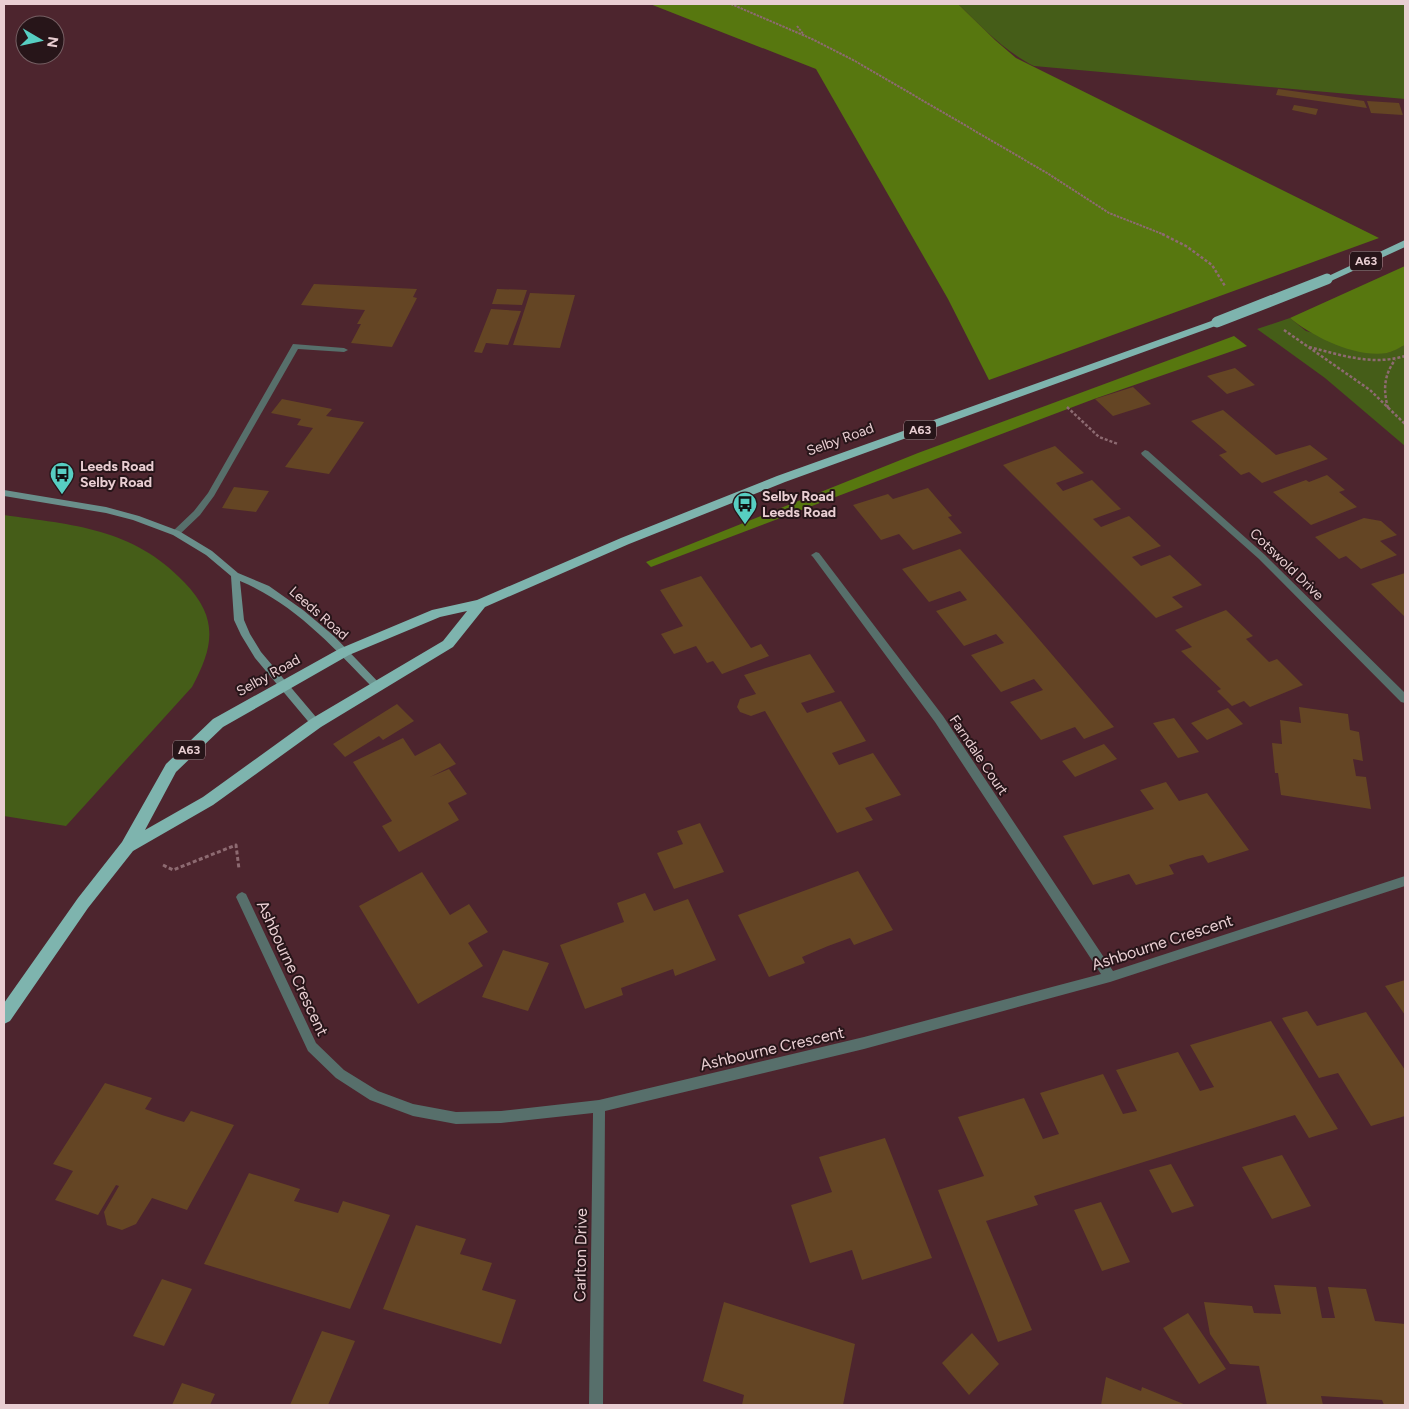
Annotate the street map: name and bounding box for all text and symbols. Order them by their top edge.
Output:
north arrow [15,15,65,65]
text: N [43,35,62,49]
road number: A63 [1350,252,1382,270]
street label: Selby Road [804,419,876,459]
road number: A63 [904,420,936,440]
place label: Leeds Road Selby Road [80,458,154,491]
bus stop icon: Leeds Road Selby Road [49,461,75,495]
place label: Selby Road Leeds Road [762,488,836,521]
bus stop icon: Selby Road Leeds Road [732,491,758,525]
street label: Cotswold Drive [1246,525,1327,604]
street label: Leeds Road [286,583,352,644]
street label: Selby Road [233,651,303,700]
street label: Farndale Court [946,712,1012,798]
road number: A63 [173,740,205,760]
street label: Ashbourne Crescent [253,897,332,1039]
street label: Ashbourne Crescent [1089,911,1235,974]
street label: Ashbourne Crescent [698,1023,846,1074]
street label: Carlton Drive [570,1208,591,1302]

